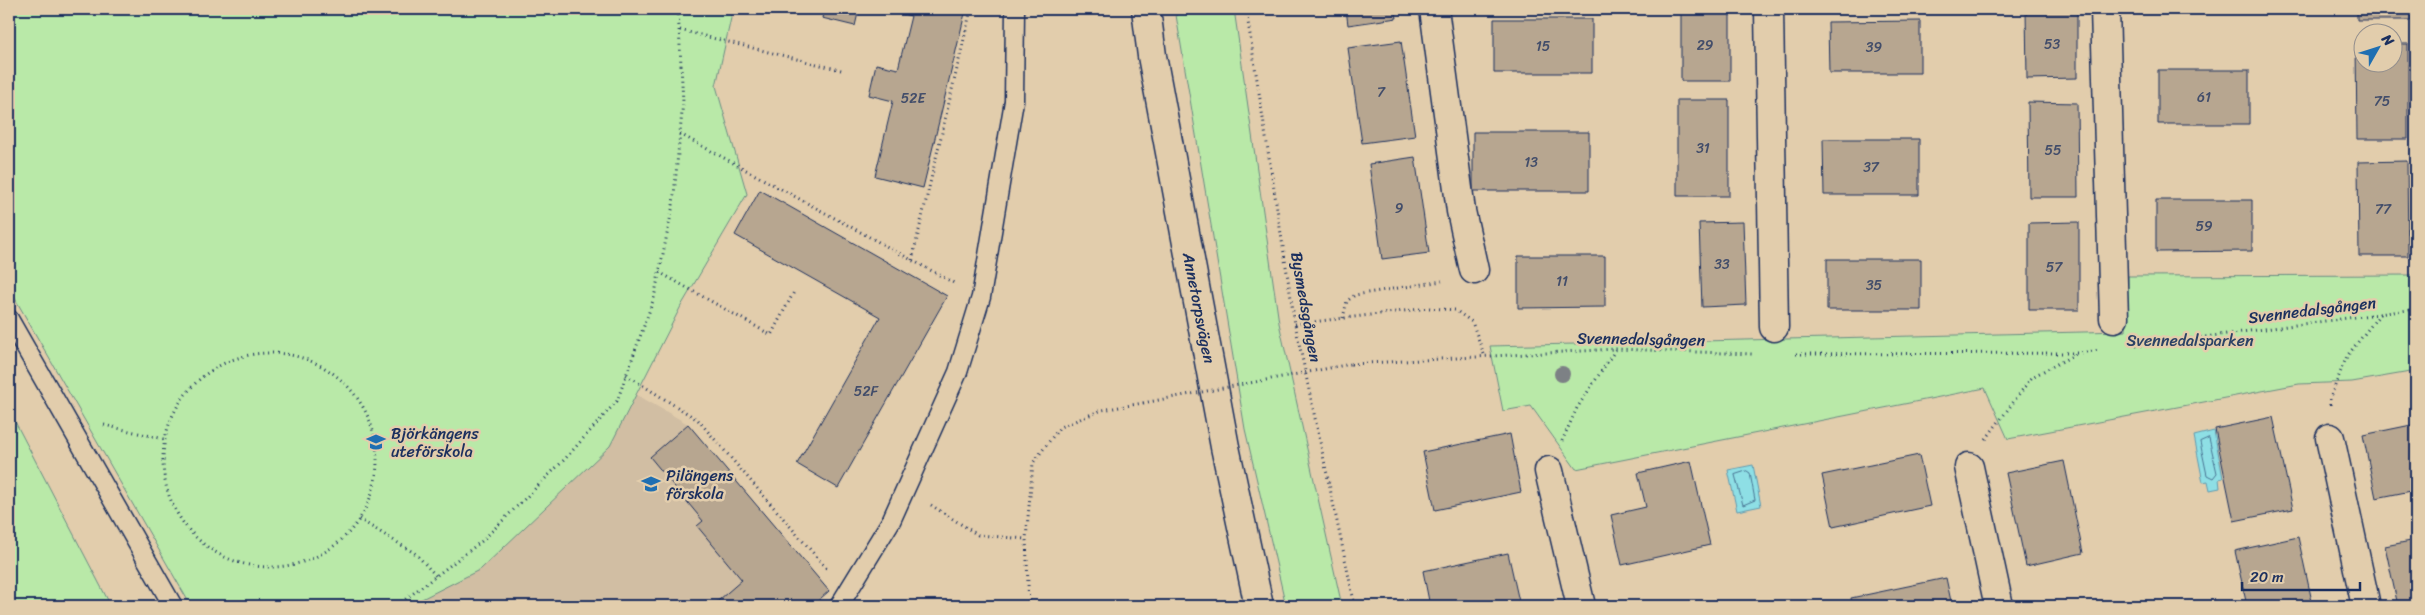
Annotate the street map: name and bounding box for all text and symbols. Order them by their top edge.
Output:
north arrow [2352,22,2402,72]
text: N [2374,28,2401,52]
house number: 53 [2044,32,2060,57]
house number: 29 [1697,33,1714,58]
house number: 15 [1536,34,1551,59]
house number: 39 [1866,35,1883,60]
house number: 7 [1377,80,1386,105]
house number: 61 [2197,85,2211,110]
house number: 52E [901,86,926,111]
house number: 75 [2374,89,2391,114]
house number: 31 [1696,136,1710,161]
house number: 55 [2044,138,2062,163]
house number: 13 [1524,150,1538,175]
house number: 37 [1863,155,1880,180]
house number: 9 [1395,196,1404,221]
house number: 77 [2375,197,2392,222]
house number: 59 [2195,214,2213,239]
street label: Annetorpsvägen [1174,249,1224,366]
street label: Bysmedsgången [1282,249,1330,365]
house number: 33 [1714,252,1730,277]
house number: 57 [2046,255,2063,280]
house number: 11 [1556,269,1568,294]
house number: 35 [1866,273,1883,298]
street label: Svennedalsgången [2246,288,2378,332]
street label: Svennedalsgången [1577,323,1706,355]
park label: Svennedalsparken [2126,326,2254,355]
house number: 52F [854,379,879,404]
place label: Björkängens uteförskola [391,419,479,466]
school or university icon: Björkängens uteförskola [365,431,387,453]
place label: Pilängens förskola [666,461,734,508]
school or university icon: Pilängens förskola [640,473,662,495]
scale bar [2242,560,2360,592]
text: 20 m [2250,564,2284,590]

